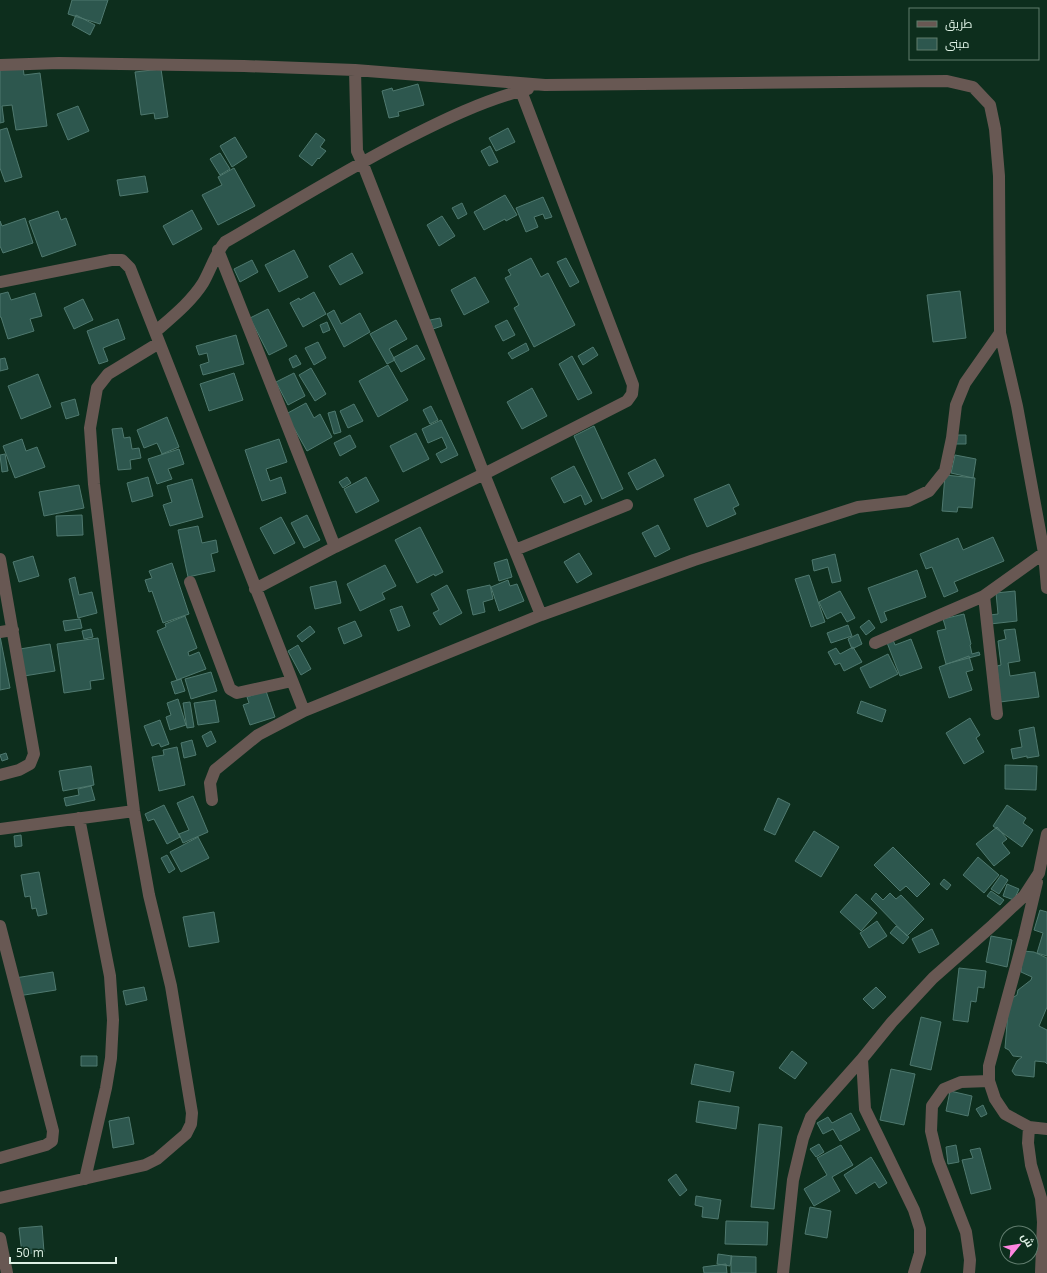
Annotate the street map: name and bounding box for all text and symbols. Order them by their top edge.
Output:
legend [909,8,1039,60]
text: طريق [945,15,973,32]
text: مبنى [945,35,970,52]
north arrow [999,1225,1039,1265]
text: ش [1018,1230,1038,1250]
scale bar [10,1239,116,1265]
text: 50 m [16,1244,44,1261]

